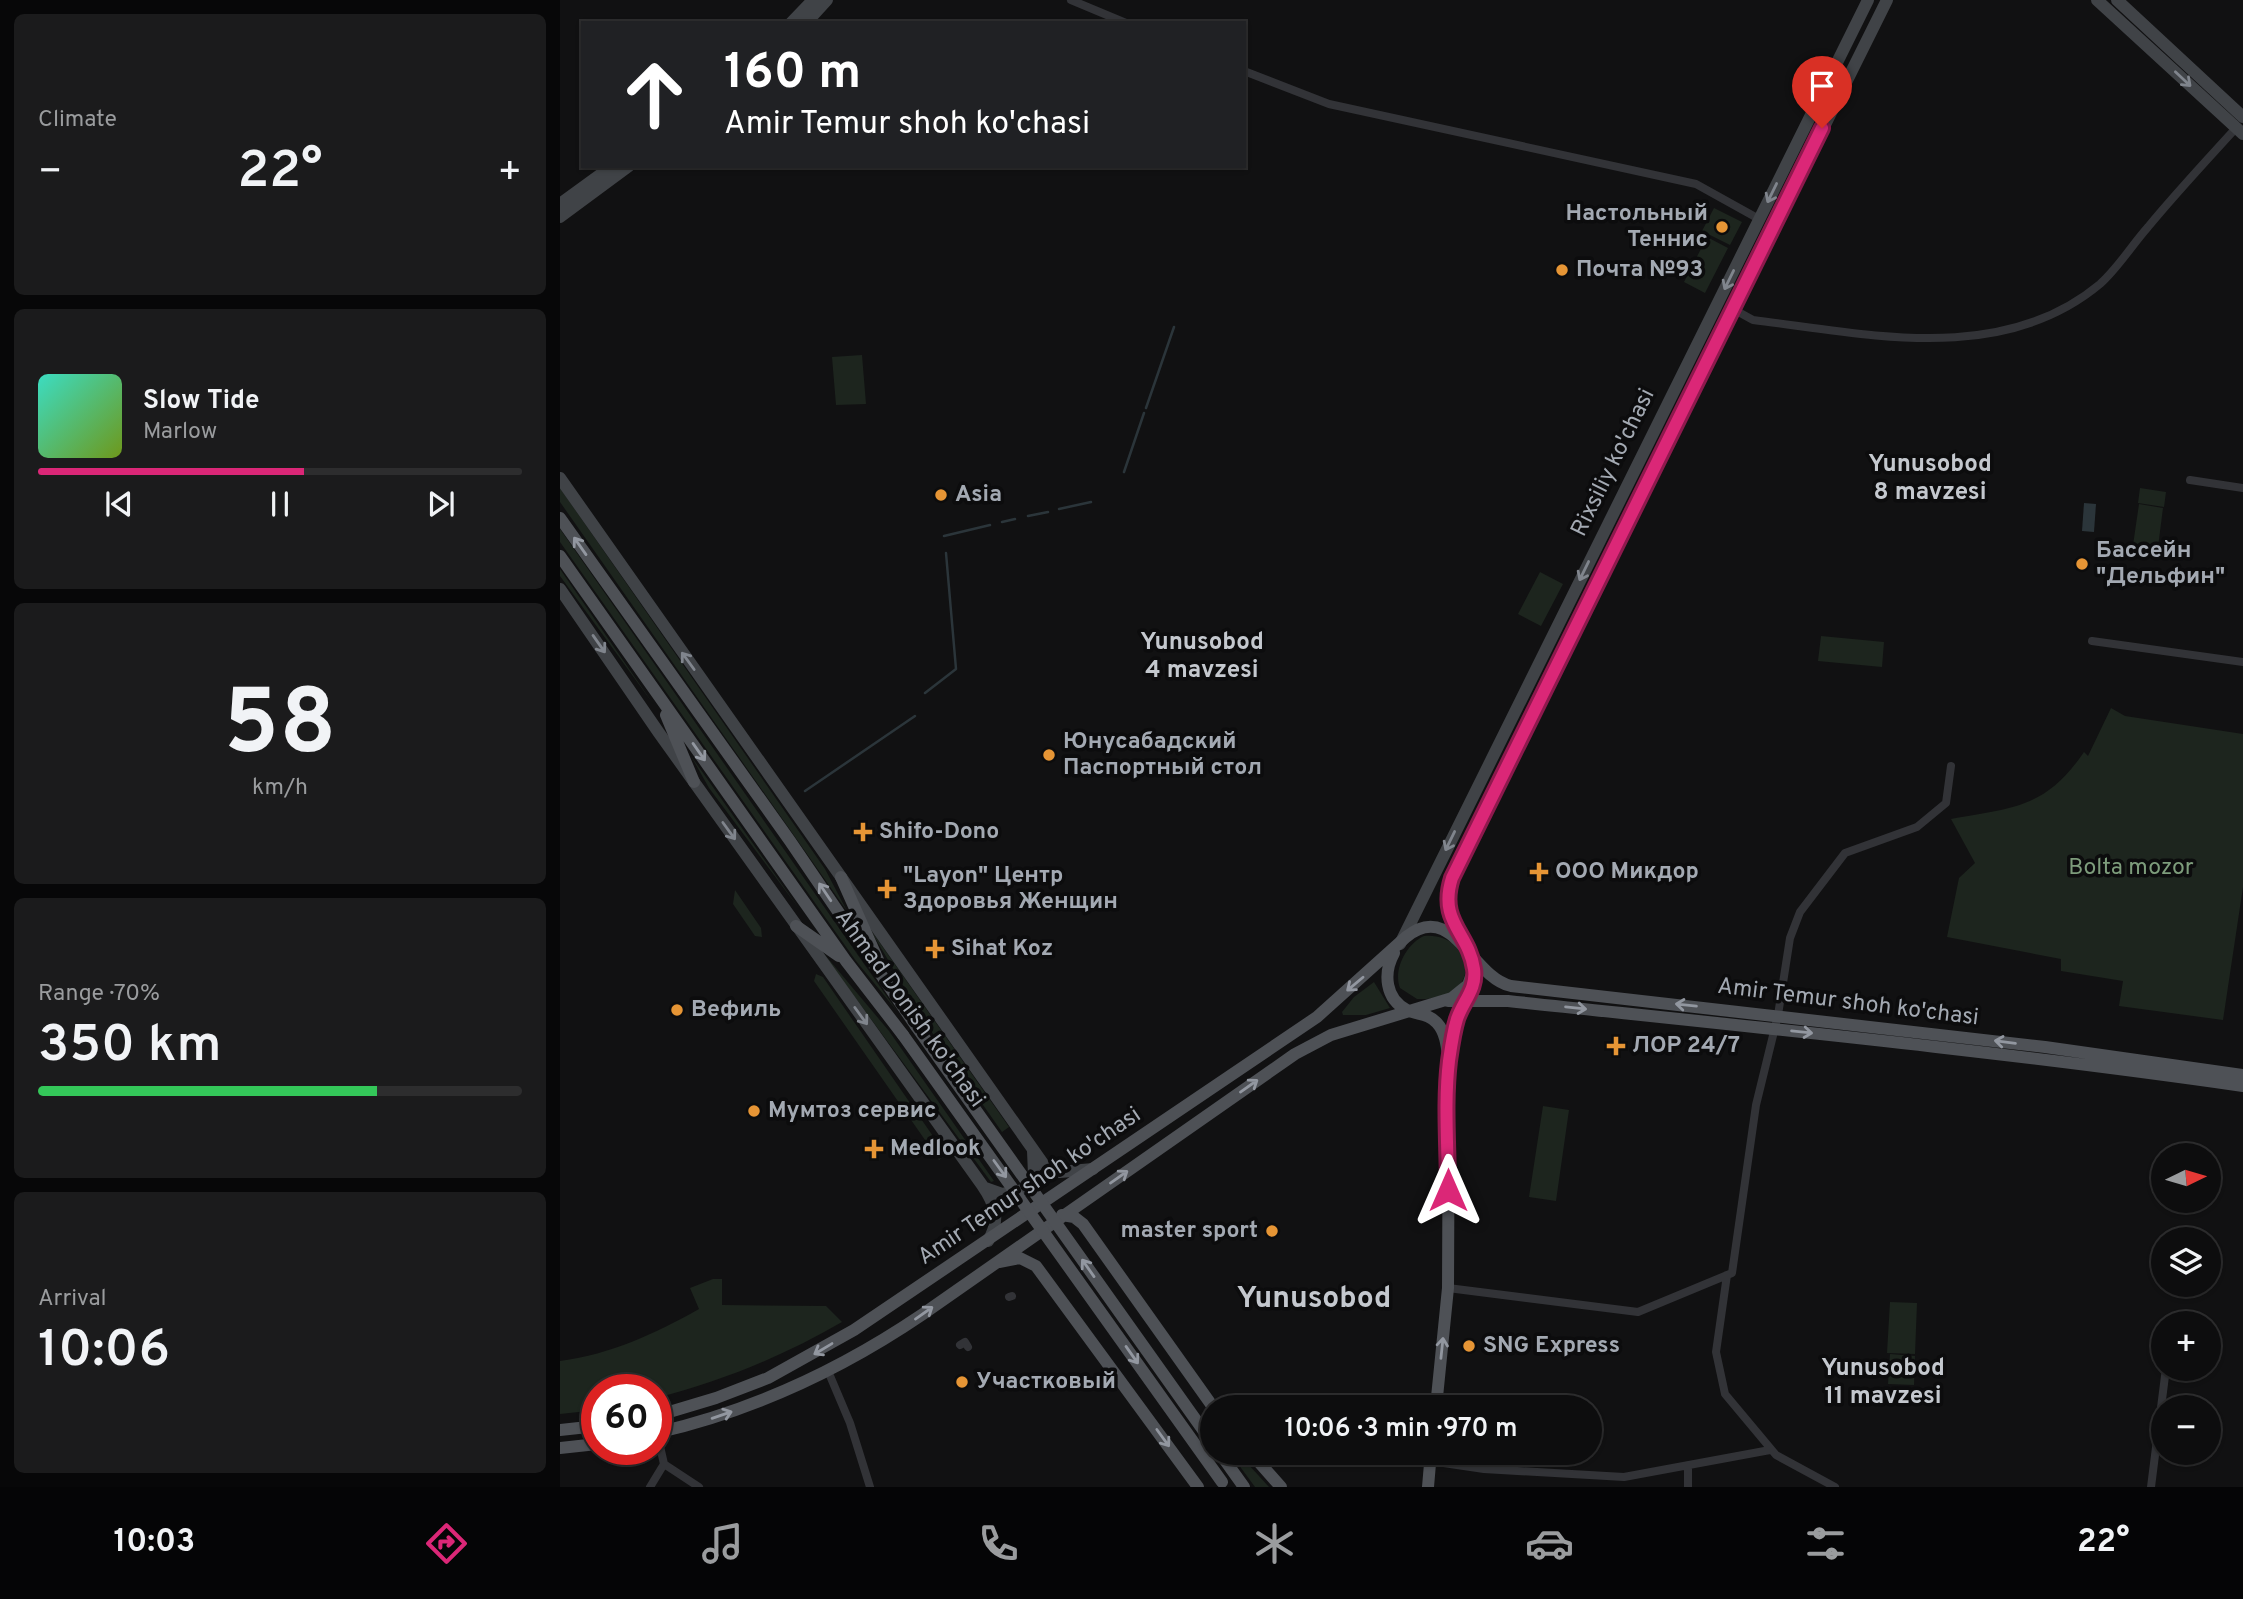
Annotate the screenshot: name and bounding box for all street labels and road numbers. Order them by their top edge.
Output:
street label: Rixsiliy ko'chasi [1566,384,1662,542]
street label: Ahmad Donish ko'chasi [827,904,991,1114]
street label: Amir Temur shoh ko'chasi [1716,973,1980,1033]
street label: Amir Temur shoh ko'chasi [913,1101,1147,1273]

